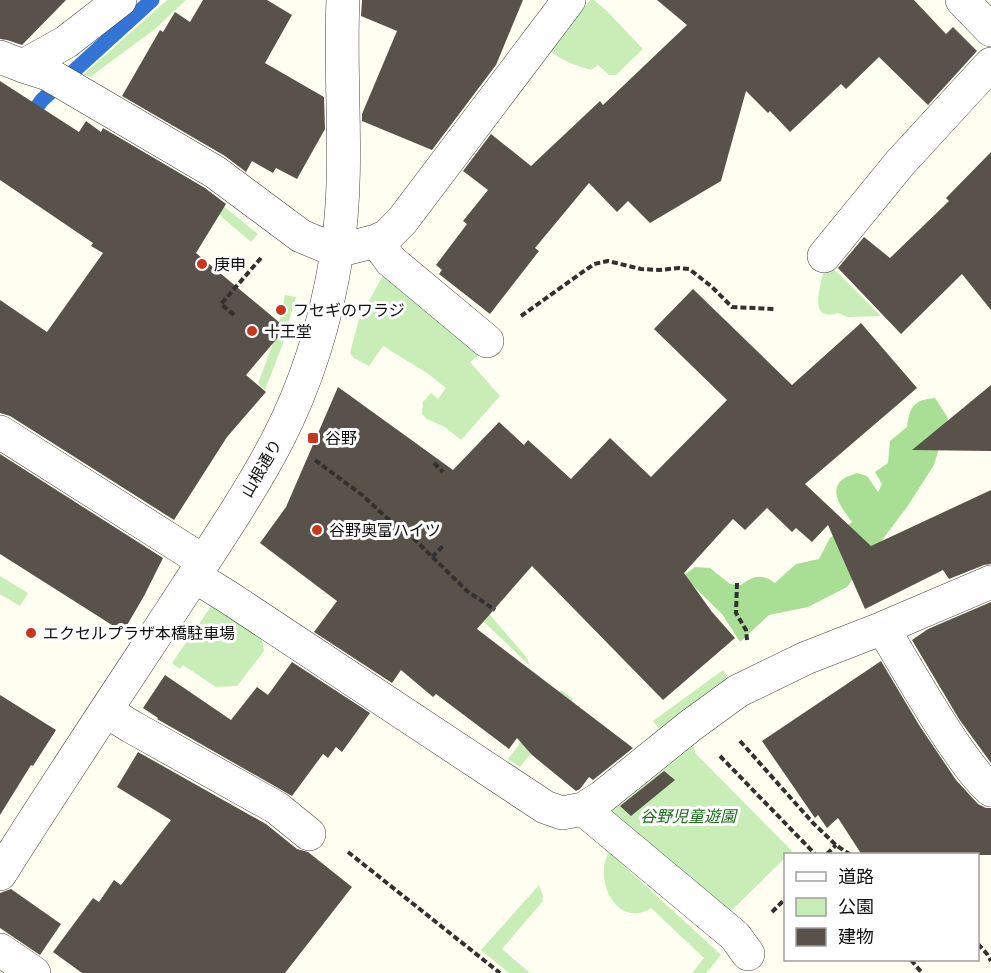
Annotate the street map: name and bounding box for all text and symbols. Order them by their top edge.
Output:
place label: 庚申 [214,254,246,274]
marker: 庚申 [195,257,209,271]
place label: フセギのワラジ [293,300,405,320]
marker: フセギのワラジ [274,303,288,317]
place label: 十王堂 [264,321,312,341]
marker: 十王堂 [245,324,259,338]
place label: 谷野 [325,428,357,448]
marker: 谷野 [306,431,320,445]
street label: 山根通り [236,435,286,501]
place label: 谷野奥富ハイツ [329,520,441,540]
marker: 谷野奥富ハイツ [310,523,324,537]
place label: エクセルプラザ本橋駐車場 [43,623,235,643]
marker: エクセルプラザ本橋駐車場 [24,626,38,640]
park label: 谷野児童遊園 [640,806,738,826]
legend [784,853,979,961]
text: 道路 [838,866,874,888]
text: 公園 [838,896,874,918]
text: 建物 [838,926,874,948]

